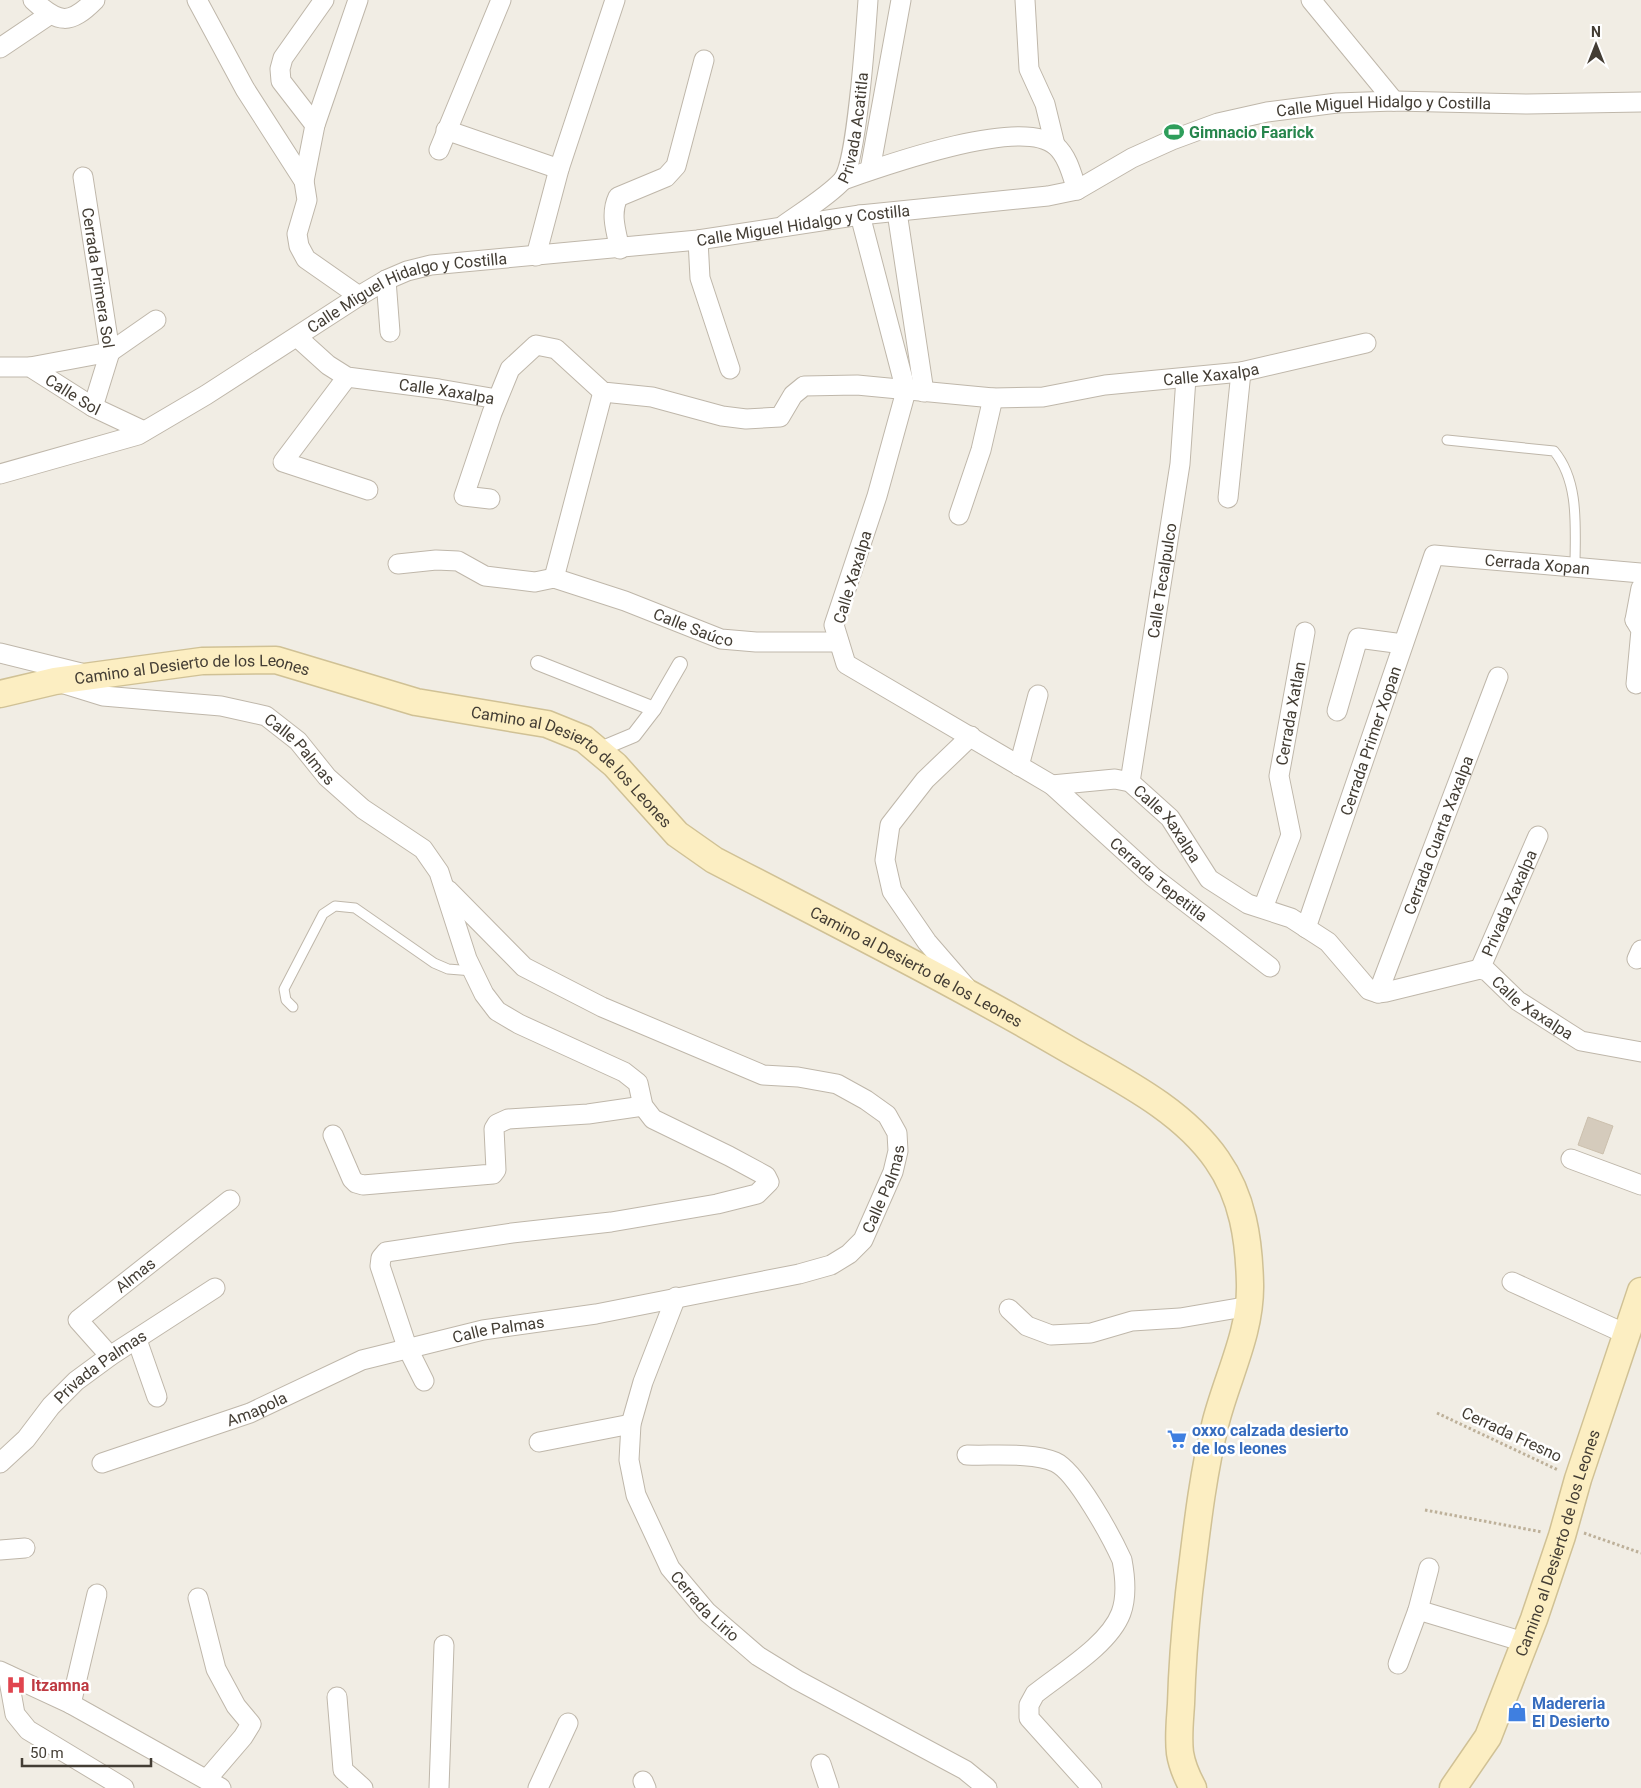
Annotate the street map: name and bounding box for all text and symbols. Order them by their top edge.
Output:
north arrow [1571,20,1621,70]
text: N [1591,24,1601,40]
street label: Privada Acatitla [834,71,872,187]
street label: Calle Miguel Hidalgo y Costilla [1275,92,1491,121]
sports icon: Gimnacio Faarick [1163,121,1185,143]
place label: Gimnacio Faarick [1189,123,1314,142]
street label: Calle Miguel Hidalgo y Costilla [695,201,911,250]
street label: Cerrada Primera Sol [78,206,118,350]
street label: Calle Miguel Hidalgo y Costilla [304,249,508,337]
street label: Calle Xaxalpa [1162,359,1261,389]
street label: Calle Sol [42,370,103,419]
street label: Calle Xaxalpa [398,375,496,408]
street label: Calle Tecalpulco [1144,522,1181,640]
street label: Calle Xaxalpa [829,528,876,626]
street label: Cerrada Xopan [1484,550,1591,579]
street label: Calle Saúco [651,604,734,650]
street label: Camino al Desierto de los Leones [73,651,312,688]
street label: Cerrada Xatlan [1272,660,1309,767]
street label: Cerrada Primer Xopan [1336,664,1405,818]
street label: Camino al Desierto de los Leones [470,702,676,832]
street label: Calle Palmas [261,710,338,789]
street label: Cerrada Cuarta Xaxalpa [1400,753,1477,917]
street label: Calle Xaxalpa [1129,781,1205,866]
street label: Cerrada Tepetitla [1106,833,1211,925]
street label: Privada Xaxalpa [1478,847,1541,959]
street label: Camino al Desierto de los Leones [807,903,1026,1031]
street label: Calle Xaxalpa [1488,972,1577,1044]
street label: Calle Palmas [858,1145,908,1236]
street label: Almas [112,1254,159,1297]
street label: Calle Palmas [450,1312,545,1347]
street label: Privada Palmas [50,1326,150,1408]
street label: Amapola [224,1388,290,1430]
street label: Cerrada Fresno [1459,1403,1565,1466]
place label: oxxo calzada desierto de los leones [1192,1421,1349,1458]
street label: Camino al Desierto de los Leones [1511,1427,1604,1659]
supermarket icon: oxxo calzada desierto de los leones [1166,1428,1188,1450]
street label: Cerrada Lirio [667,1567,743,1646]
hospital icon: Itzamna [5,1674,27,1696]
place label: Itzamna [31,1676,90,1695]
place label: Madereria El Desierto [1532,1694,1610,1731]
shop icon: Madereria El Desierto [1506,1701,1528,1723]
scale bar [22,1736,151,1768]
text: 50 m [30,1744,64,1762]

